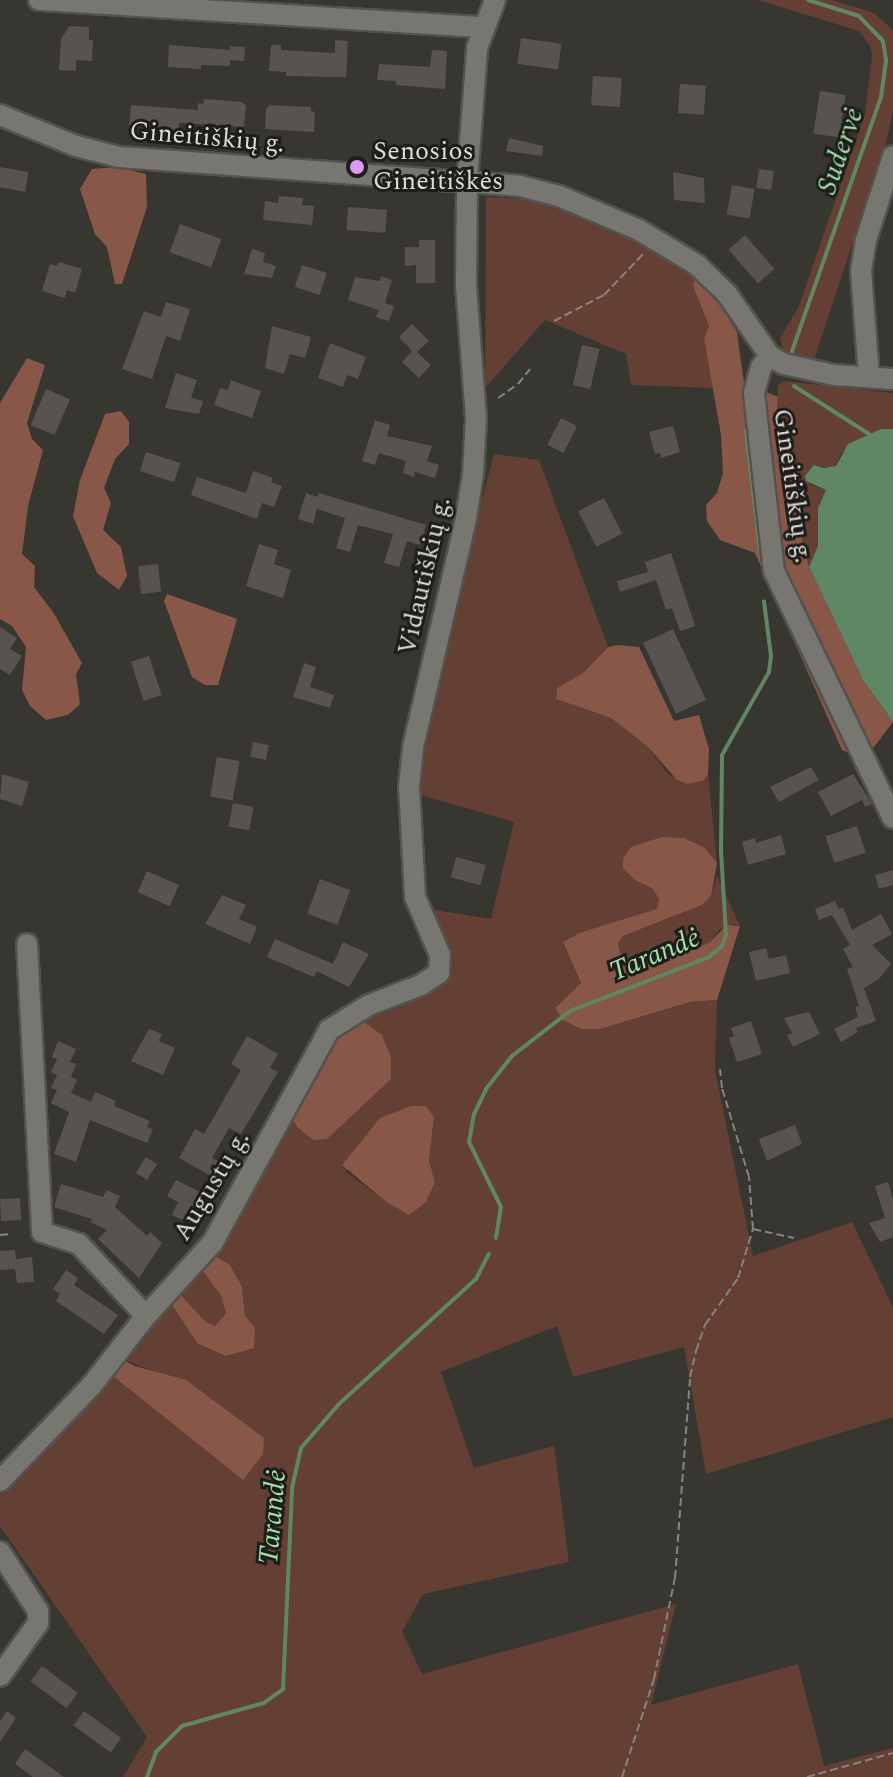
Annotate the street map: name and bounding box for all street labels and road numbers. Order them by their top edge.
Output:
street label: Gineitiškių g. [128,116,286,160]
street label: Gineitiškių g. [766,407,818,565]
street label: Vidautiškių g. [392,494,458,658]
street label: Augustų g. [167,1125,257,1247]

